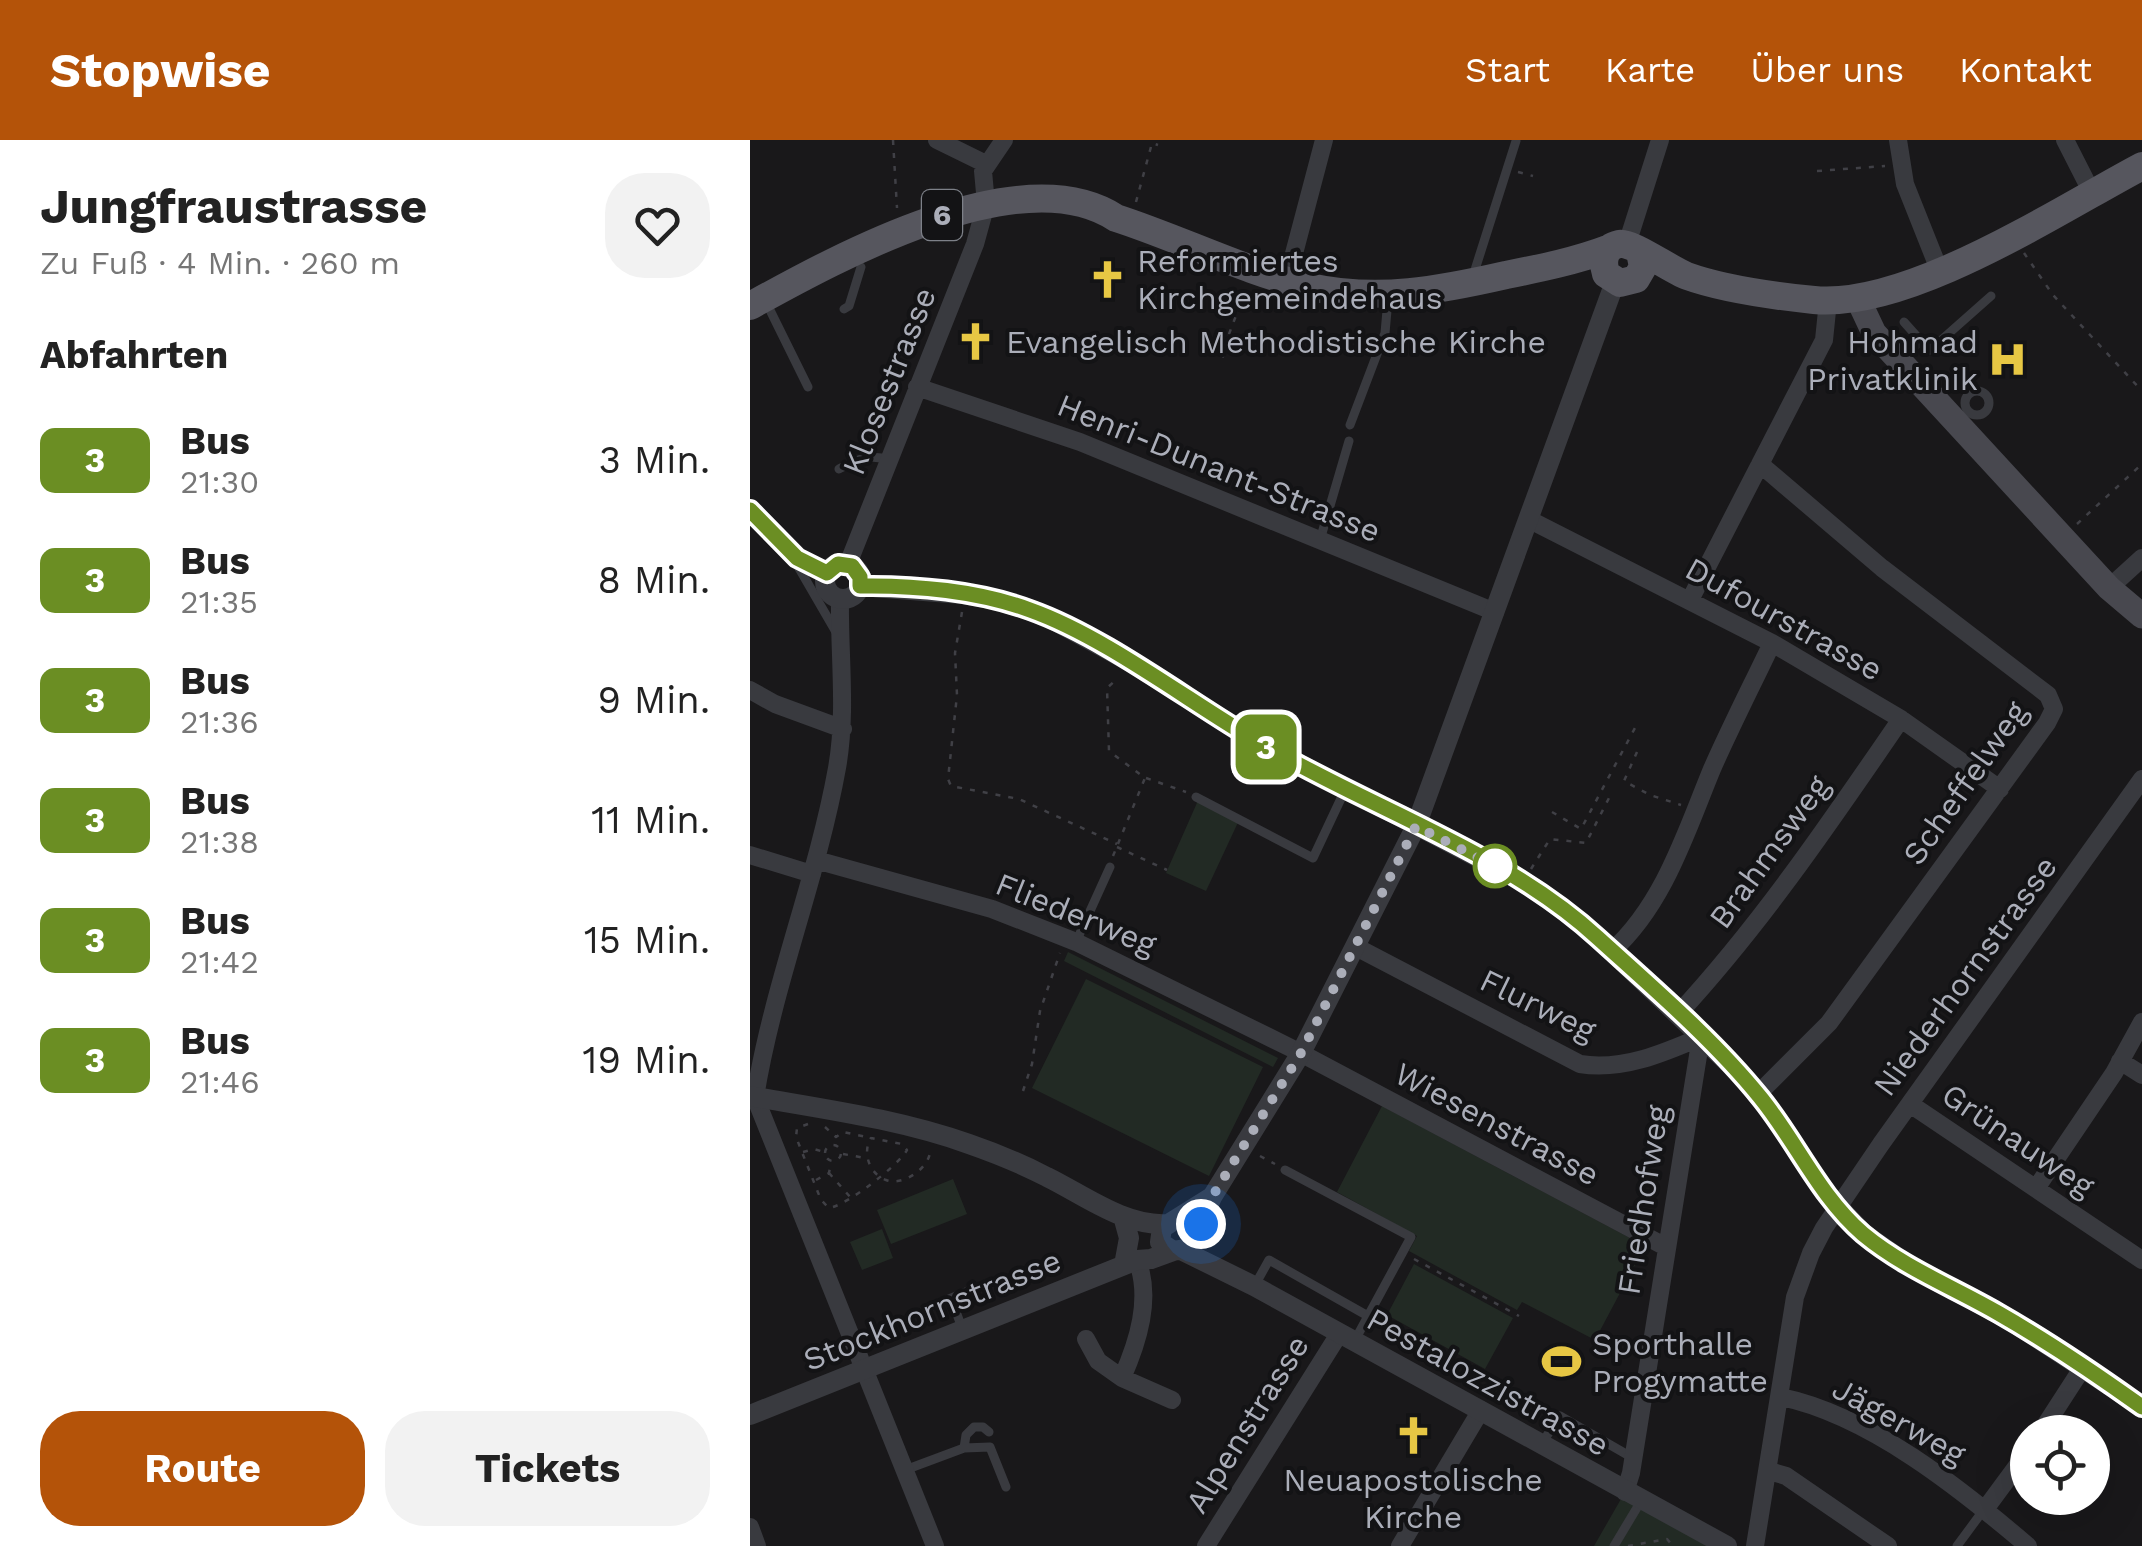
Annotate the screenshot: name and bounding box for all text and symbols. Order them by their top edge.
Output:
text: Stopwise [50,42,271,99]
text: Start [1465,49,1550,91]
text: Karte [1605,49,1695,91]
text: Über uns [1750,49,1904,91]
text: Kontakt [1959,49,2092,91]
button: heart [605,173,710,278]
text: Jungfraustrasse [40,178,427,235]
road number: 6 [922,190,962,240]
place label: Reformiertes Kirchgemeindehaus [1137,242,1443,317]
text: Zu Fuß · 4 Min. · 260 m [40,244,400,282]
church icon: Reformiertes Kirchgemeindehaus [1086,258,1128,300]
street label: Klosestrasse [834,282,944,480]
church icon: Evangelisch Methodistische Kirche [955,321,997,363]
place label: Evangelisch Methodistische Kirche [1006,323,1546,361]
place label: Hohmad Privatklinik [1807,323,1978,398]
text: Abfahrten [40,333,228,377]
hospital icon: Hohmad Privatklinik [1987,339,2029,381]
street label: Henri-Dunant-Strasse [1052,386,1386,550]
text: Bus [180,419,250,463]
text: 3 Min. [599,438,710,482]
text: 3 [85,439,105,481]
text: 21:30 [180,463,259,501]
text: Bus [180,539,250,583]
street label: Dufourstrasse [1679,549,1889,689]
text: 8 Min. [597,558,710,602]
text: 3 [85,559,105,601]
text: 21:35 [180,583,258,621]
text: Bus [180,659,250,703]
text: 9 Min. [597,678,710,722]
text: 3 [85,679,105,721]
street label: Scheffelweg [1895,693,2036,872]
text: 21:36 [180,703,259,741]
line badge: 3 [1234,714,1298,780]
text: 3 [1256,726,1276,768]
street label: Brahmsweg [1701,767,1838,936]
text: Bus [180,779,250,823]
text: 11 Min. [591,798,710,842]
text: 3 [85,799,105,841]
text: 21:38 [180,823,259,861]
unlabelled marker [1474,845,1516,887]
street label: Niederhornstrasse [1865,849,2065,1103]
street label: Fliederweg [990,865,1163,964]
text: Bus [180,899,250,943]
text: 15 Min. [584,918,710,962]
text: 3 [85,919,105,961]
text: 21:42 [180,943,259,981]
street label: Flurweg [1474,961,1603,1050]
text: Bus [180,1019,250,1063]
text: 19 Min. [583,1038,710,1082]
text: 3 [85,1039,105,1081]
street label: Wiesenstrasse [1388,1054,1606,1194]
text: 21:46 [180,1063,260,1101]
street label: Grünauweg [1935,1075,2102,1205]
street label: Friedhofweg [1609,1102,1677,1297]
your location [1176,1199,1226,1249]
street label: Stockhornstrasse [798,1241,1066,1379]
street label: Pestalozzistrasse [1360,1300,1616,1464]
place label: Sporthalle Progymatte [1592,1325,1768,1400]
street label: Alpenstrasse [1177,1328,1317,1520]
sports icon: Sporthalle Progymatte [1541,1341,1583,1383]
street label: Jägerweg [1826,1369,1973,1473]
button: Route [40,1411,365,1526]
button: Tickets [385,1411,710,1526]
church icon: Neuapostolische Kirche [1392,1414,1434,1456]
map controls [2010,1415,2110,1515]
button: locate [2010,1415,2110,1515]
place label: Neuapostolische Kirche [1283,1461,1543,1536]

